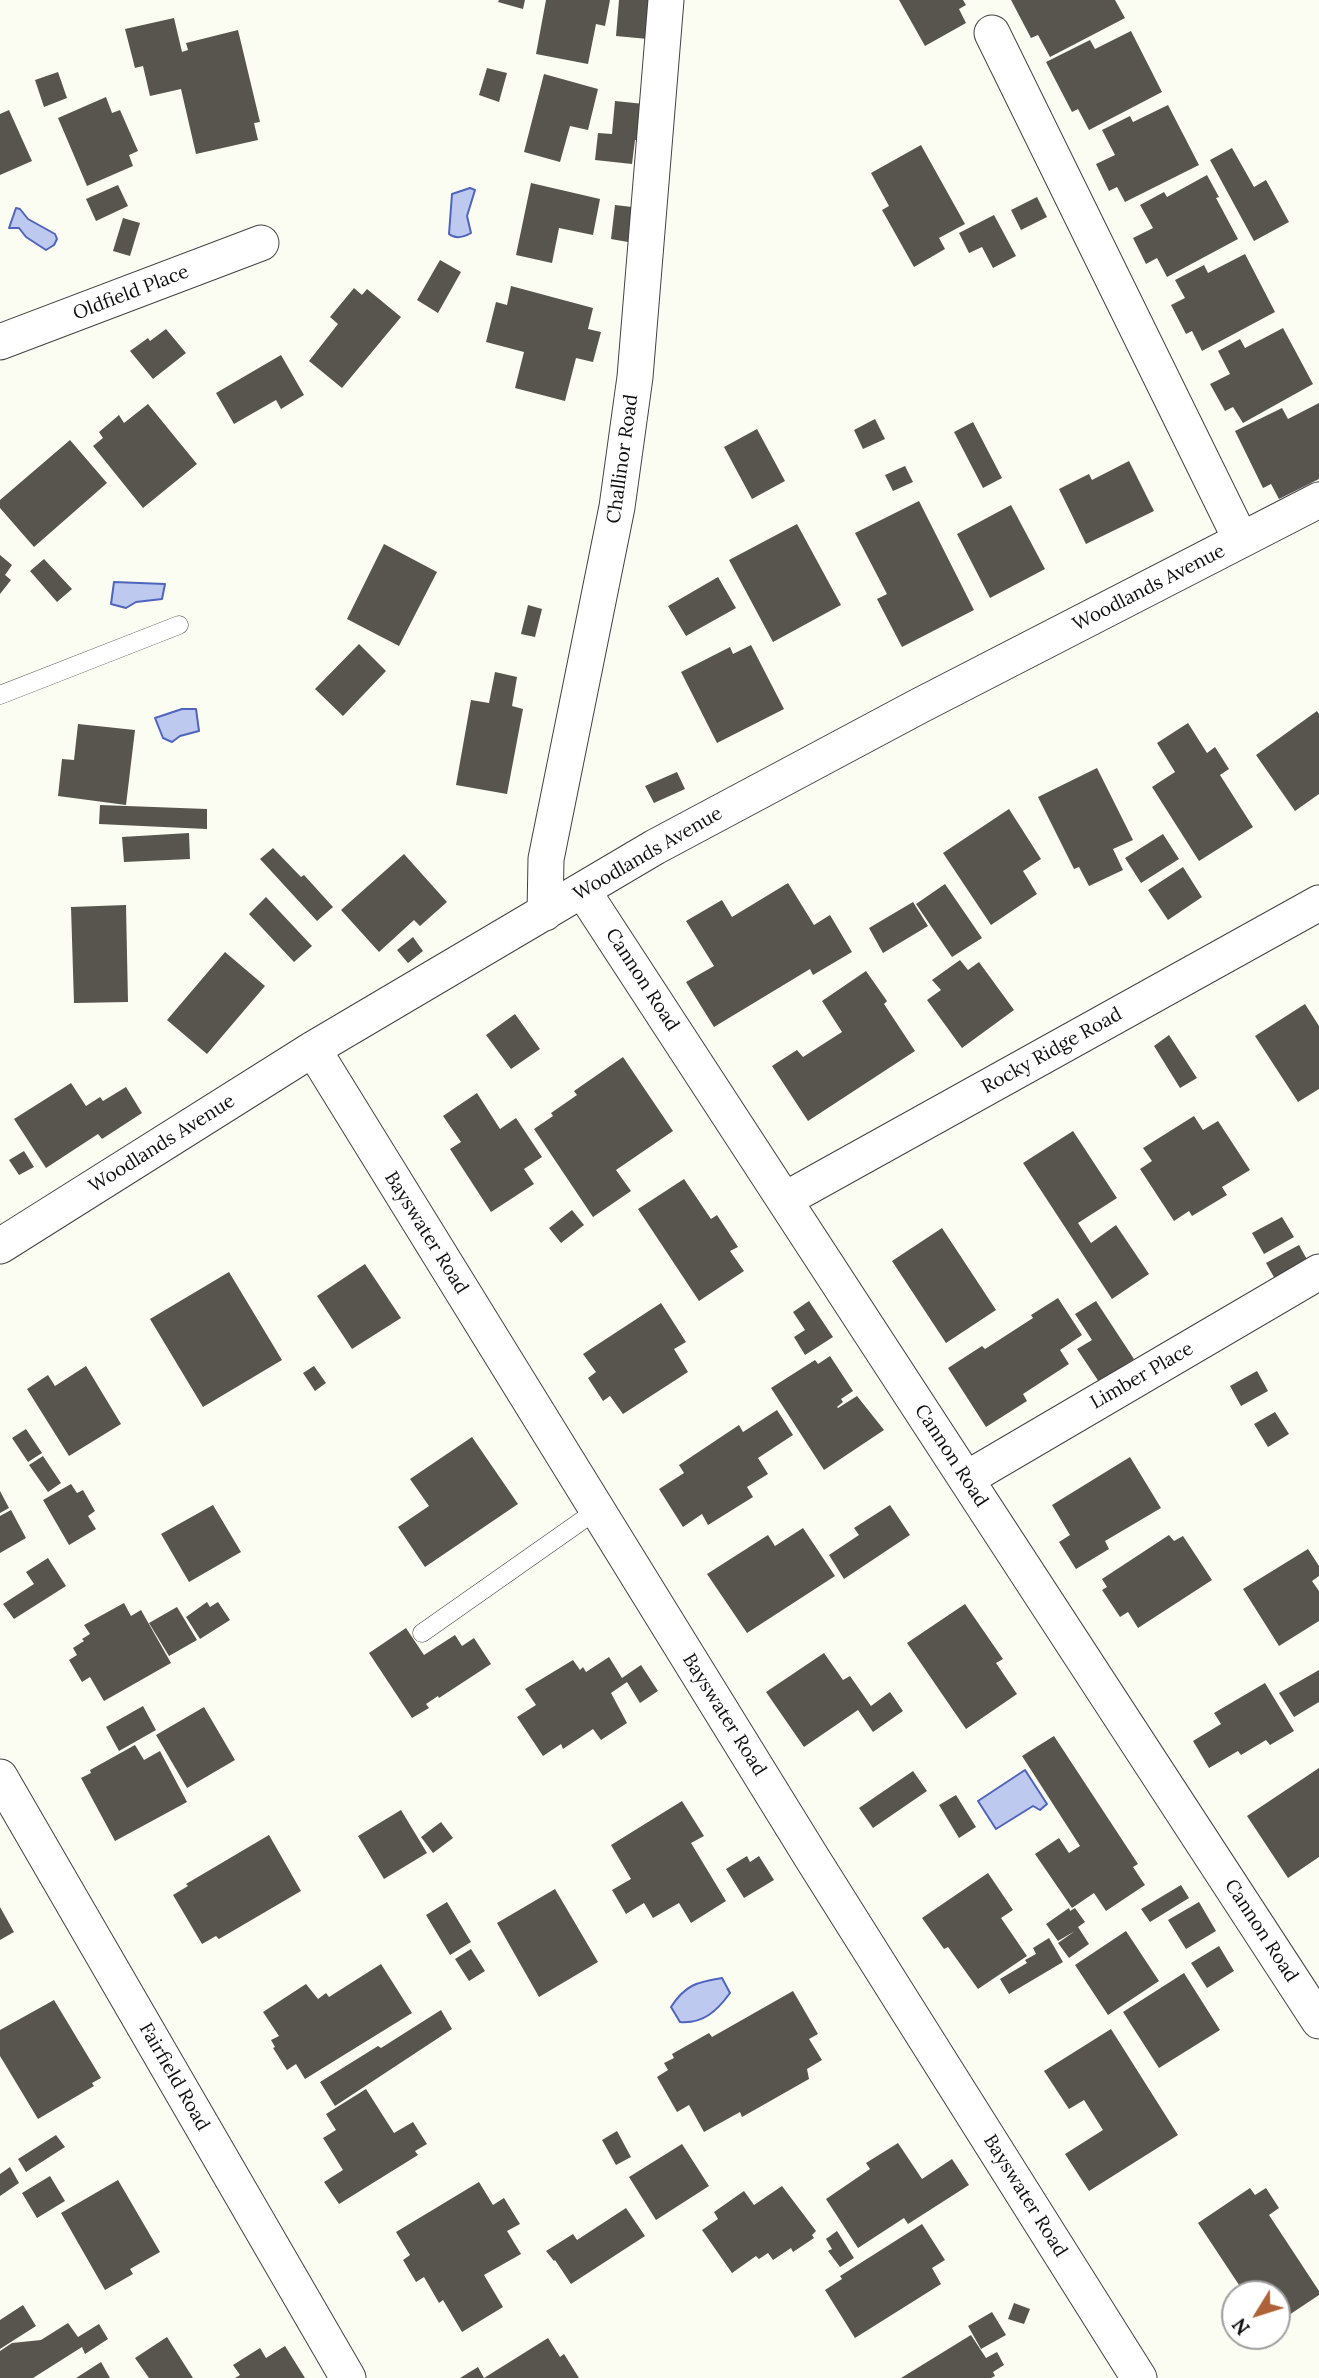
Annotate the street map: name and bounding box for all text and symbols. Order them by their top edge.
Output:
street label: Oldfield Place [70,261,192,325]
street label: Challinor Road [603,393,643,525]
street label: Woodlands Avenue [1069,540,1229,636]
street label: Woodlands Avenue [570,802,726,906]
street label: Cannon Road [600,924,684,1036]
street label: Rocky Ridge Road [978,1003,1126,1099]
street label: Woodlands Avenue [85,1090,239,1198]
street label: Bayswater Road [379,1168,473,1298]
street label: Limber Place [1087,1337,1197,1415]
street label: Cannon Road [909,1400,993,1512]
street label: Bayswater Road [677,1650,771,1780]
street label: Cannon Road [1219,1875,1303,1987]
street label: Fairfield Road [134,2019,214,2135]
street label: Bayswater Road [978,2131,1072,2261]
north arrow [1221,2280,1291,2350]
text: N [1227,2314,1255,2340]

